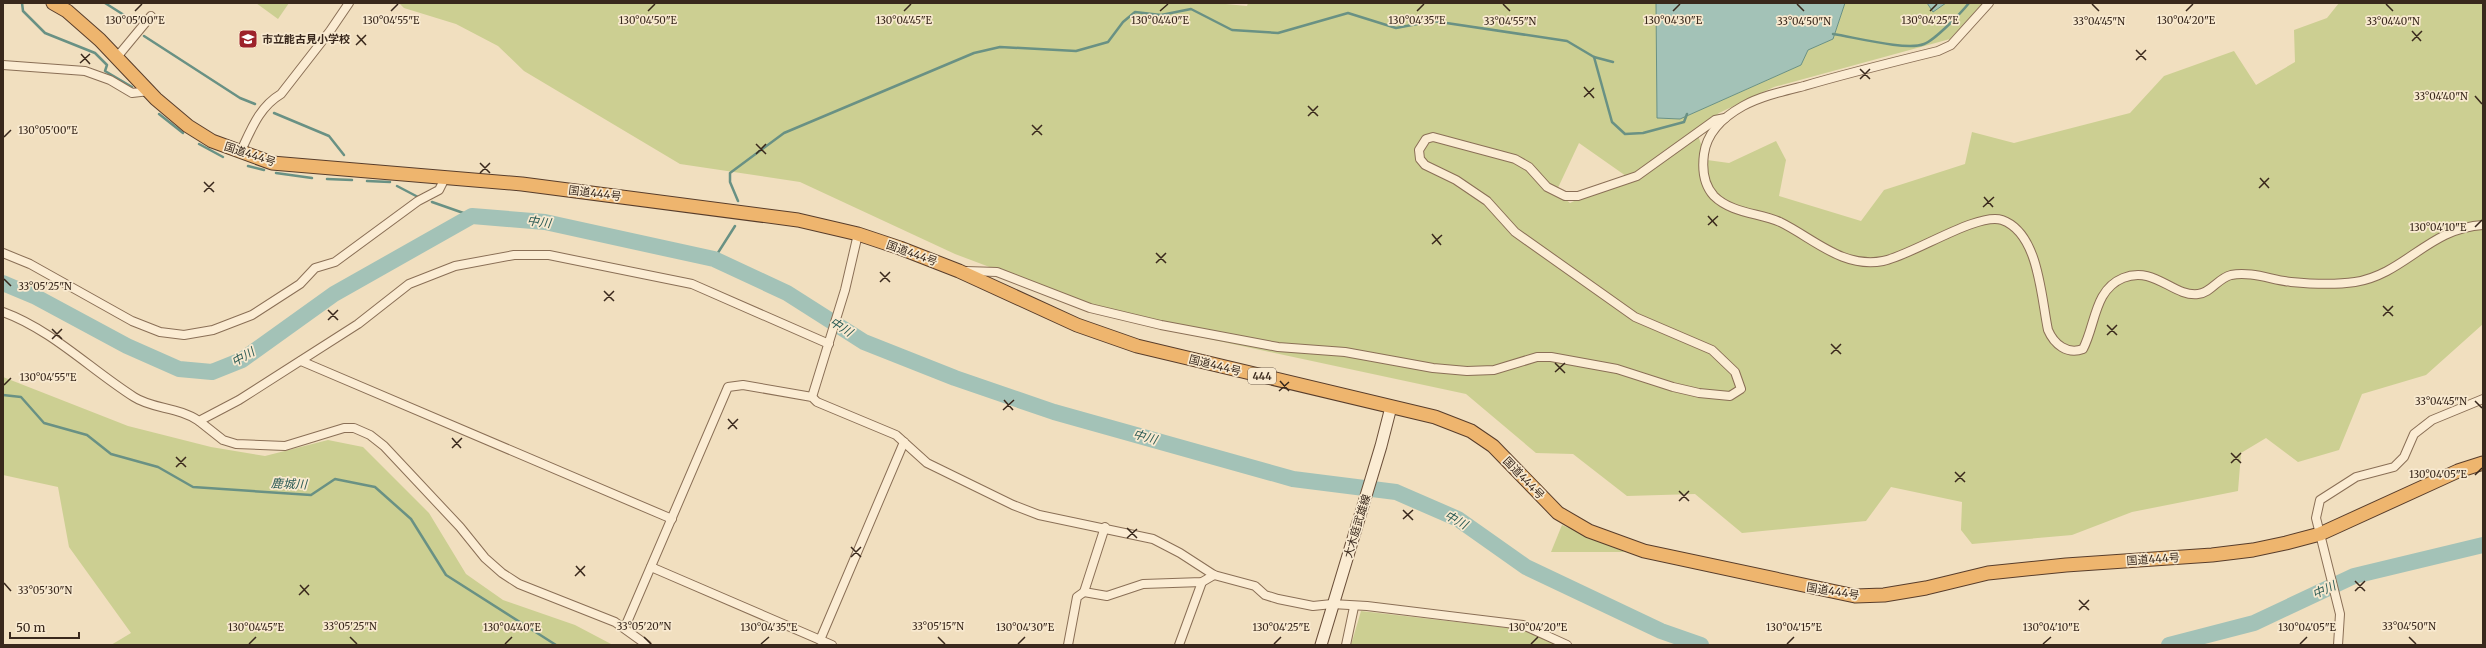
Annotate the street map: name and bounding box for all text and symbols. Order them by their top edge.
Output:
text: 130°05'00"E [106,14,165,27]
text: 130°04'55"E [363,14,420,27]
text: 130°04'50"E [619,14,678,27]
text: 130°04'45"E [876,14,933,27]
text: 130°04'40"E [1131,14,1189,27]
text: 130°04'35"E [1389,14,1446,27]
text: 130°04'30"E [1644,14,1703,27]
text: 130°04'25"E [1901,14,1959,27]
text: 130°04'20"E [2157,14,2216,27]
text: 33°04'55"N [1484,15,1537,28]
text: 33°04'50"N [1777,15,1831,28]
text: 33°04'45"N [2073,15,2125,28]
text: 33°04'40"N [2366,15,2420,28]
school or university icon: 市立能古見小学校 [237,28,259,50]
place label: 市立能古見小学校 [262,32,350,46]
text: 33°04'40"N [2414,90,2468,103]
text: 130°05'00"E [19,124,78,137]
street label: 国道444号 [222,139,278,169]
street label: 国道444号 [568,183,622,203]
water label: 中川 [526,213,554,231]
text: 130°04'10"E [2410,221,2467,234]
street label: 国道444号 [885,237,939,269]
text: 33°05'25"N [18,280,72,293]
water label: 中川 [827,314,857,340]
water label: 中川 [229,343,259,369]
street label: 国道444号 [1187,352,1243,378]
road number: 444 [1248,368,1276,384]
text: 130°04'55"E [20,371,77,384]
text: 33°04'45"N [2415,395,2467,408]
water label: 中川 [1132,426,1161,448]
street label: 国道444号 [1500,454,1548,502]
text: 130°04'05"E [2409,468,2467,481]
water label: 鹿城川 [271,475,309,492]
street label: 大木庭武雄線 [1341,492,1373,560]
water label: 中川 [1442,507,1472,533]
street label: 国道444号 [2126,550,2180,568]
water label: 中川 [2310,577,2340,601]
street label: 国道444号 [1806,580,1860,602]
text: 33°05'30"N [18,584,72,597]
scale bar [10,614,79,640]
text: 50 m [16,620,45,635]
text: 33°05'25"N [323,620,377,633]
text: 33°05'20"N [617,620,671,633]
text: 33°05'15"N [912,620,964,633]
text: 33°04'50"N [2382,620,2436,633]
text: 130°04'45"E [228,621,285,634]
text: 130°04'40"E [483,621,541,634]
text: 130°04'35"E [741,621,798,634]
text: 130°04'30"E [996,621,1055,634]
text: 130°04'25"E [1252,621,1310,634]
text: 130°04'20"E [1509,621,1568,634]
text: 130°04'15"E [1766,621,1823,634]
text: 130°04'10"E [2023,621,2080,634]
text: 130°04'05"E [2278,621,2336,634]

